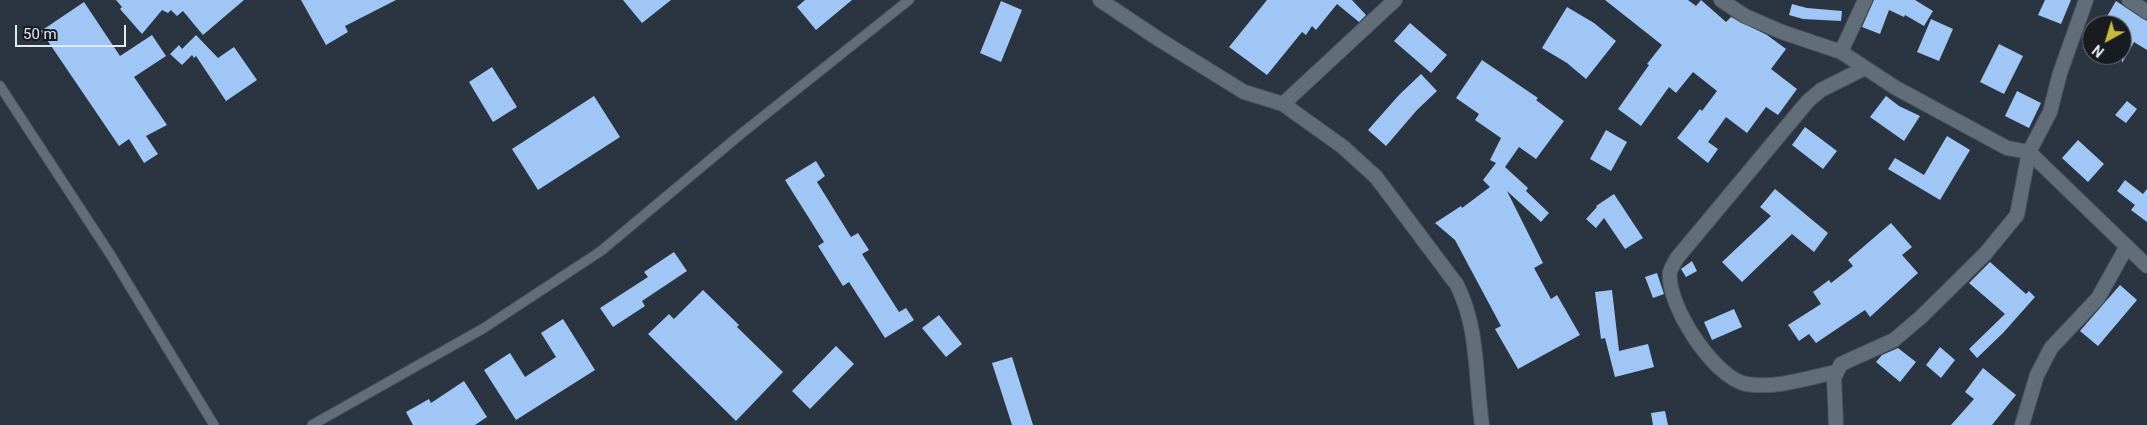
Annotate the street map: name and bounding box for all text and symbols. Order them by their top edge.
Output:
scale bar [18,15,129,47]
north arrow [2082,15,2132,65]
text: 50 m [23,25,57,43]
text: N [2089,42,2107,60]

